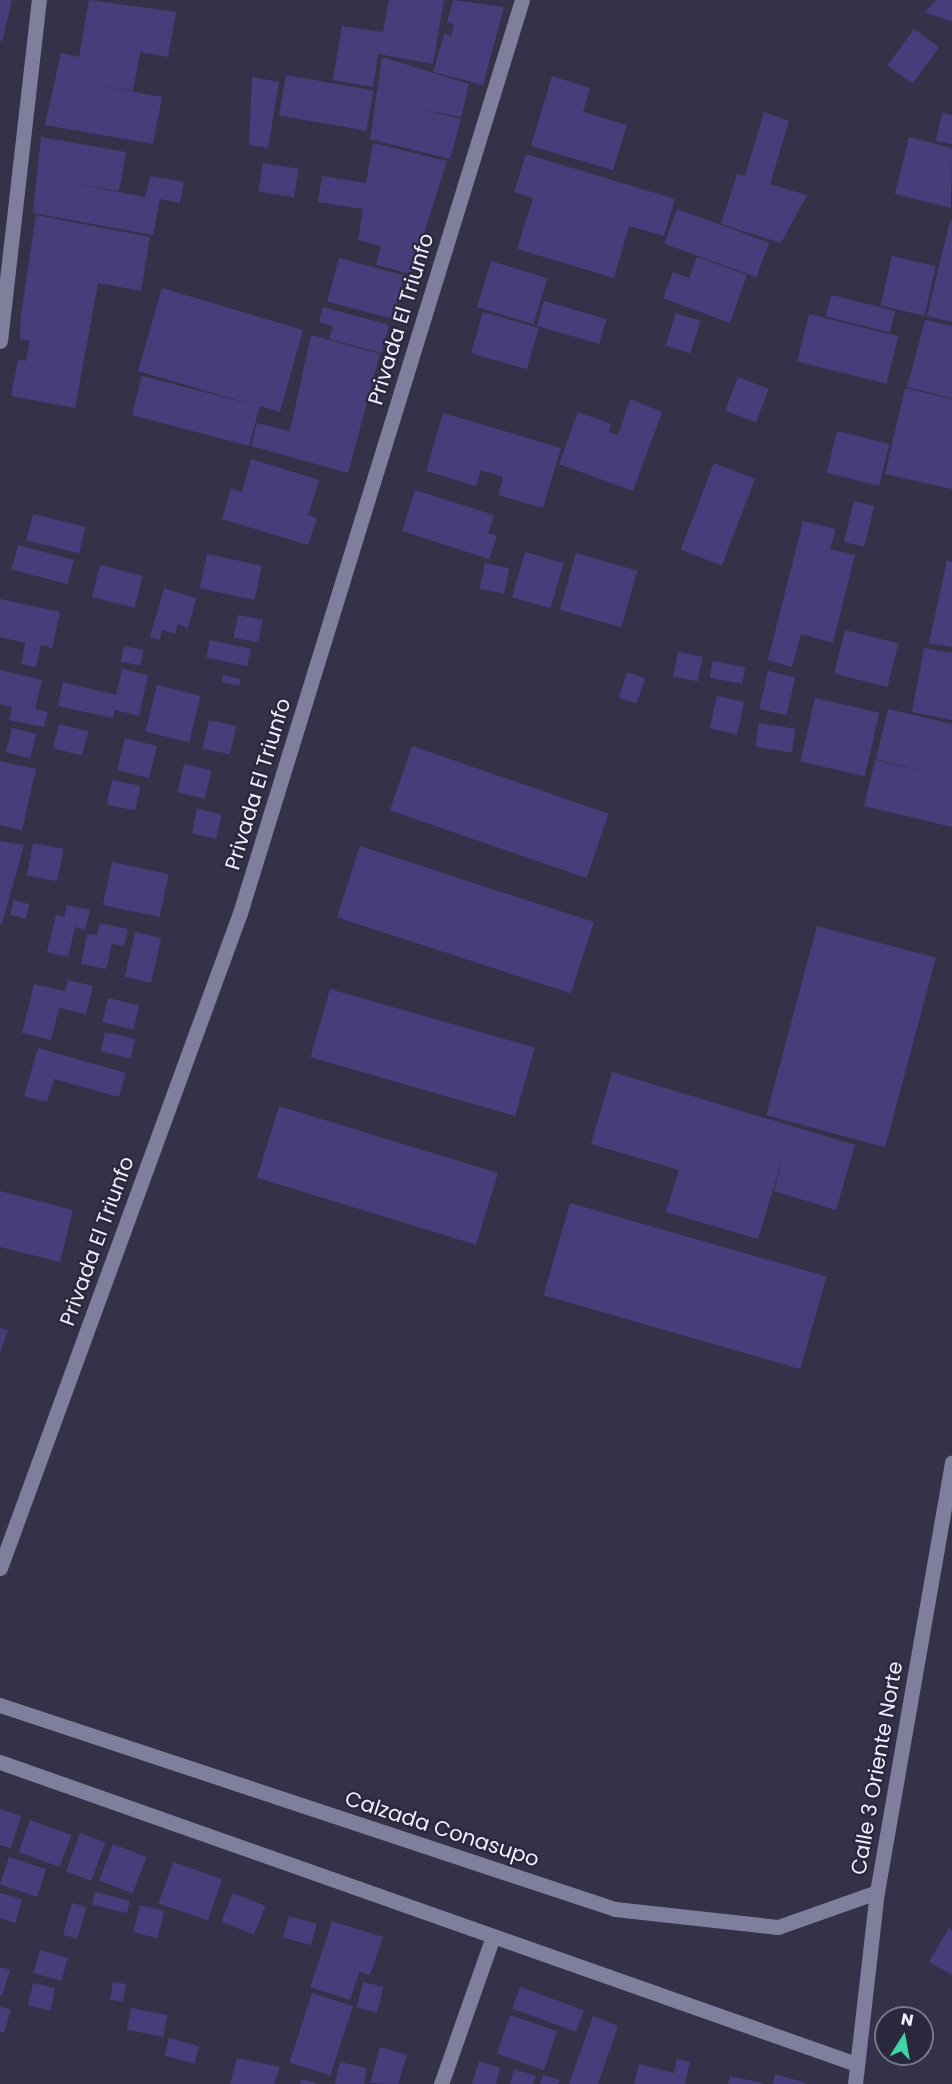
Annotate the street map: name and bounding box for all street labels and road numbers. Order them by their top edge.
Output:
street label: Privada El Triunfo [363,230,439,408]
street label: Privada El Triunfo [220,695,296,873]
street label: Privada El Triunfo [55,1153,139,1329]
street label: Calle 3 Oriente Norte [846,1659,908,1877]
street label: Calzada Conasupo [342,1786,542,1872]

